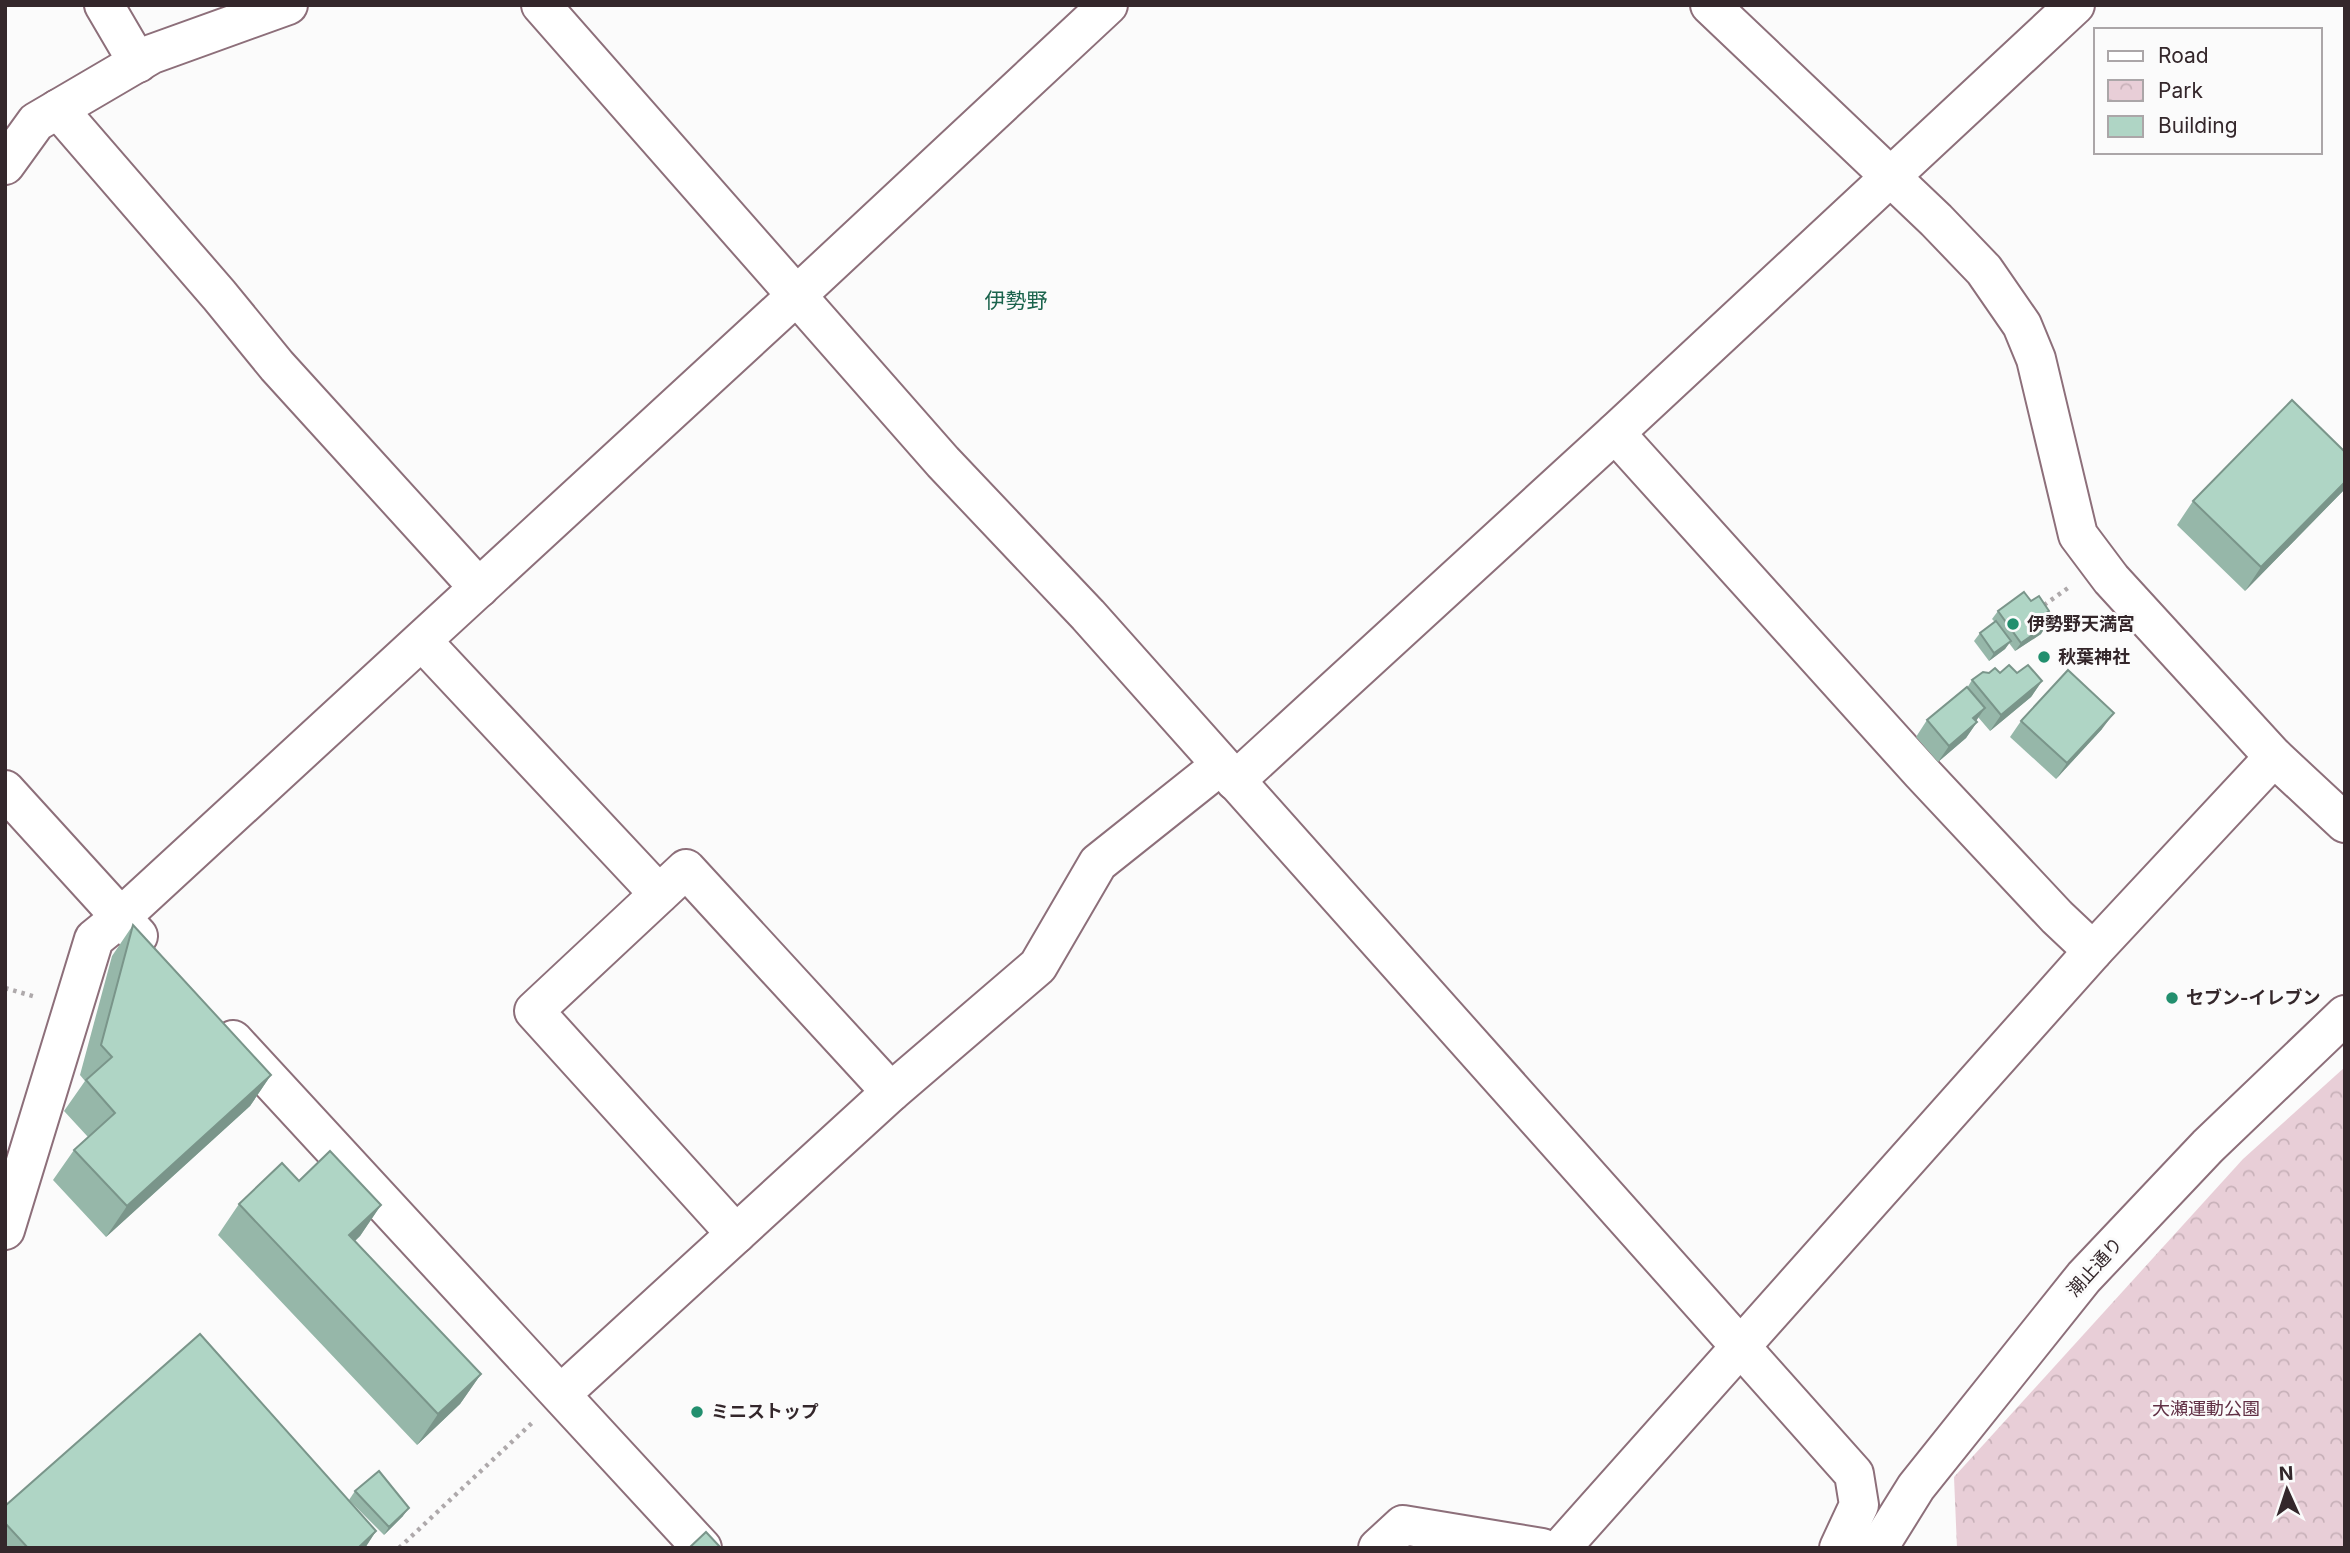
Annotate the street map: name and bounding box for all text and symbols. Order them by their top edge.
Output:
legend [2094,28,2322,154]
text: Road [2158,43,2209,68]
text: Park [2158,78,2203,103]
text: Building [2158,113,2238,138]
district label: 伊勢野 [985,288,1048,313]
place label: 伊勢野天満宮 [2027,613,2135,634]
marker: 伊勢野天満宮 [2005,616,2021,632]
place label: 秋葉神社 [2058,646,2130,667]
marker: 秋葉神社 [2036,649,2052,665]
place label: セブン-イレブン [2186,987,2320,1008]
marker: セブン-イレブン [2164,990,2180,1006]
street label: 潮止通り [2063,1233,2127,1300]
park label: 大瀬運動公園 [2152,1398,2260,1419]
place label: ミニストップ [711,1401,819,1422]
marker: ミニストップ [689,1404,705,1420]
north arrow [2252,1455,2322,1525]
text: N [2278,1462,2294,1485]

